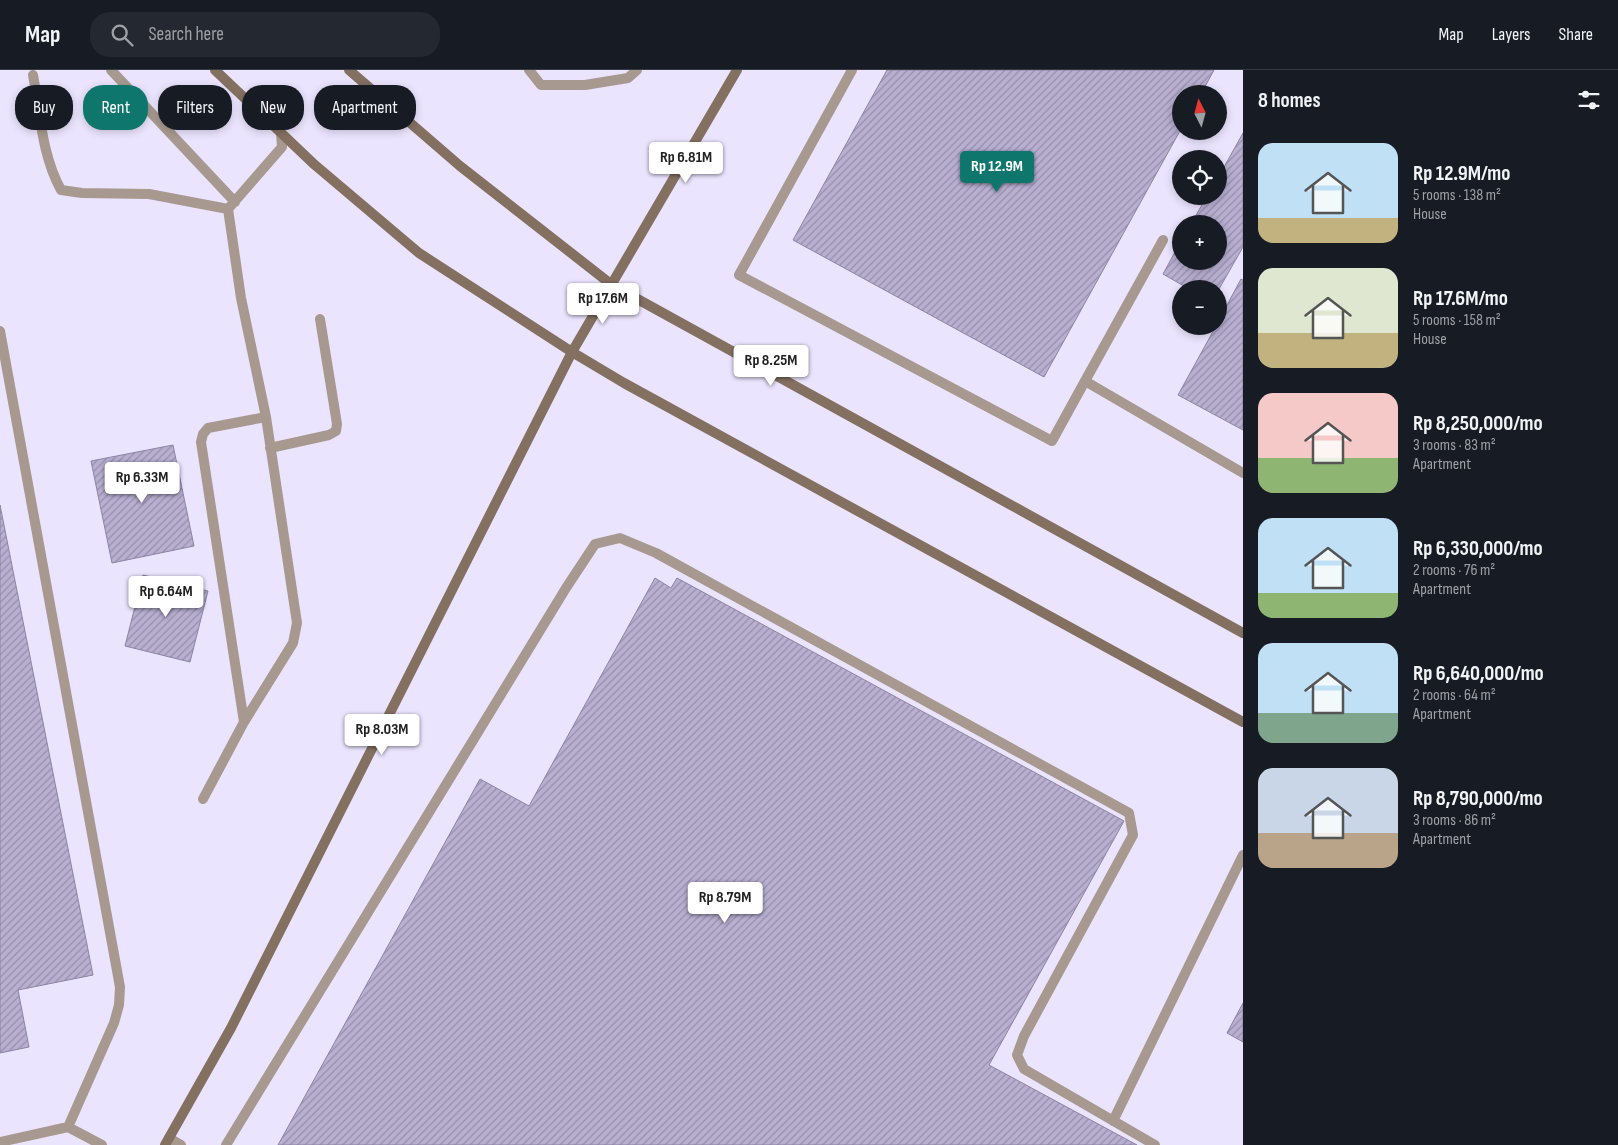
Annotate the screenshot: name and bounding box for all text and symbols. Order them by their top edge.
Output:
search box [90,12,440,57]
text: Map [25,20,60,49]
icon: search [108,21,136,49]
text: Search here [148,23,224,46]
text: Map [1439,24,1464,45]
text: Layers [1492,24,1531,45]
text: Share [1559,24,1593,45]
chip: Buy [15,85,73,130]
chip: Rent [83,85,148,130]
chip: Filters [158,85,232,130]
chip: New [242,85,304,130]
chip: Apartment [314,85,416,130]
north arrow [1172,85,1228,140]
map controls [1172,85,1227,335]
icon: filters [1575,86,1603,114]
text: 8 homes [1258,88,1321,113]
pin: Rp 6.81M [634,142,738,184]
text: Rp 6.81M [660,148,712,167]
pin: Rp 12.9M [945,150,1049,193]
button: locate [1172,150,1227,205]
text: Rp 12.9M [971,157,1023,176]
text: Rp 12.9M/mo [1413,161,1510,186]
icon: home [1298,163,1358,223]
text: 5 rooms · 138 m² [1413,186,1501,205]
text: House [1413,205,1447,224]
button: + [1172,215,1227,270]
button: − [1172,280,1227,335]
pin: Rp 17.6M [551,282,655,325]
text: Rp 17.6M/mo [1413,286,1508,311]
icon: home [1298,288,1358,348]
text: Rp 17.6M [578,289,628,308]
text: 5 rooms · 158 m² [1413,311,1501,330]
text: House [1413,330,1447,349]
pin: Rp 8.25M [719,344,823,387]
text: Rp 8.25M [745,351,797,370]
text: Rp 8,250,000/mo [1413,411,1543,436]
icon: home [1298,413,1358,473]
text: 3 rooms · 83 m² [1413,436,1496,455]
text: Apartment [1413,455,1471,474]
pin: Rp 6.33M [90,462,194,504]
text: Rp 6.33M [116,468,168,487]
text: Rp 6,330,000/mo [1413,536,1543,561]
icon: home [1298,538,1358,598]
text: 2 rooms · 76 m² [1413,561,1495,580]
pin: Rp 6.64M [114,576,218,618]
text: Apartment [1413,580,1471,599]
text: Rp 6.64M [139,582,193,601]
text: Rp 6,640,000/mo [1413,661,1544,686]
icon: home [1298,663,1358,723]
text: 2 rooms · 64 m² [1413,686,1496,705]
text: Apartment [1413,705,1471,724]
pin: Rp 8.03M [330,714,434,756]
text: Rp 8.03M [356,720,408,739]
text: Rp 8,790,000/mo [1413,786,1543,811]
icon: home [1298,788,1358,848]
text: 3 rooms · 86 m² [1413,811,1496,830]
text: Apartment [1413,830,1471,849]
pin: Rp 8.79M [673,882,777,924]
text: Rp 8.79M [699,888,751,907]

